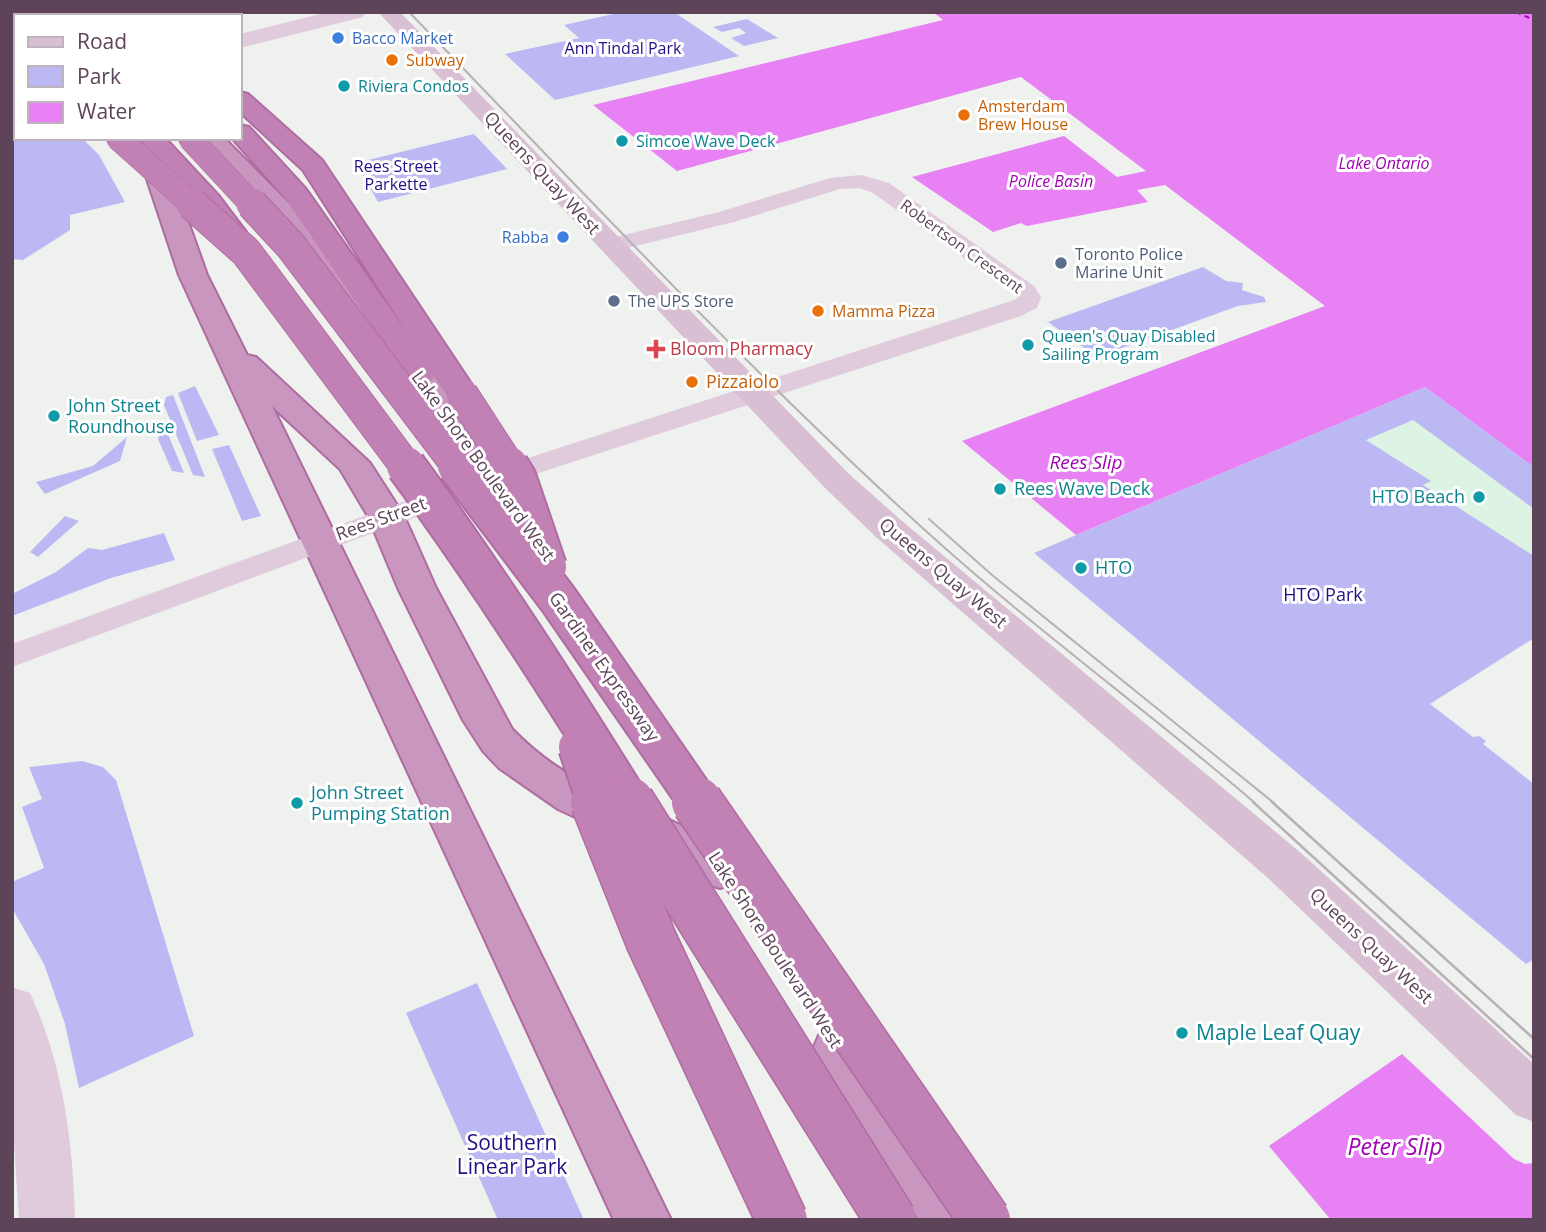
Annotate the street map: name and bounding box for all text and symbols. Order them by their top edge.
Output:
legend [14,14,242,140]
text: Road [77,27,127,55]
place label: Bacco Market [352,27,454,49]
marker: Bacco Market [330,30,346,46]
park label: Ann Tindal Park [565,37,682,59]
place label: Subway [406,49,465,71]
marker: Subway [384,52,400,68]
text: Park [77,62,121,90]
place label: Riviera Condos [358,75,469,97]
marker: Riviera Condos [336,78,352,94]
place label: Amsterdam Brew House [978,95,1068,135]
text: Water [77,97,136,125]
street label: Queens Quay West [479,106,606,239]
marker: Amsterdam Brew House [956,107,972,123]
place label: Simcoe Wave Deck [636,130,776,152]
marker: Simcoe Wave Deck [614,133,630,149]
water label: Lake Ontario [1338,152,1430,174]
park label: Rees Street Parkette [354,155,438,195]
water label: Police Basin [1009,170,1093,192]
street label: Robertson Crescent [896,194,1028,298]
place label: Rabba [502,226,549,248]
marker: Rabba [555,229,571,245]
place label: Toronto Police Marine Unit [1075,243,1183,283]
marker: Toronto Police Marine Unit [1053,255,1069,271]
place label: The UPS Store [628,290,734,312]
marker: The UPS Store [606,293,622,309]
place label: Mamma Pizza [832,300,936,322]
marker: Mamma Pizza [810,303,826,319]
place label: Queen's Quay Disabled Sailing Program [1042,325,1215,365]
place label: Bloom Pharmacy [670,336,814,360]
marker: Queen's Quay Disabled Sailing Program [1020,337,1036,353]
marker: Bloom Pharmacy [648,341,664,357]
street label: Lake Shore Boulevard West [407,366,561,565]
place label: Pizzaiolo [706,369,779,393]
marker: Pizzaiolo [684,374,700,390]
place label: John Street Roundhouse [66,393,175,438]
marker: John Street Roundhouse [46,408,62,424]
water label: Rees Slip [1049,449,1123,475]
place label: Rees Wave Deck [1014,476,1151,500]
marker: Rees Wave Deck [992,481,1008,497]
place label: HTO Beach [1372,484,1465,508]
marker: HTO Beach [1471,489,1487,505]
street label: Rees Street [332,491,429,546]
street label: Queens Quay West [875,512,1013,633]
place label: HTO [1095,555,1132,579]
marker: HTO [1073,560,1089,576]
park label: HTO Park [1283,582,1363,606]
street label: Gardiner Expressway [544,587,666,747]
place label: John Street Pumping Station [309,780,450,825]
marker: John Street Pumping Station [289,795,305,811]
street label: Lake Shore Boulevard West [703,847,848,1052]
street label: Queens Quay West [1305,882,1438,1009]
place label: Maple Leaf Quay [1196,1018,1361,1046]
marker: Maple Leaf Quay [1174,1025,1190,1041]
park label: Southern Linear Park [457,1128,567,1180]
water label: Peter Slip [1347,1130,1443,1162]

